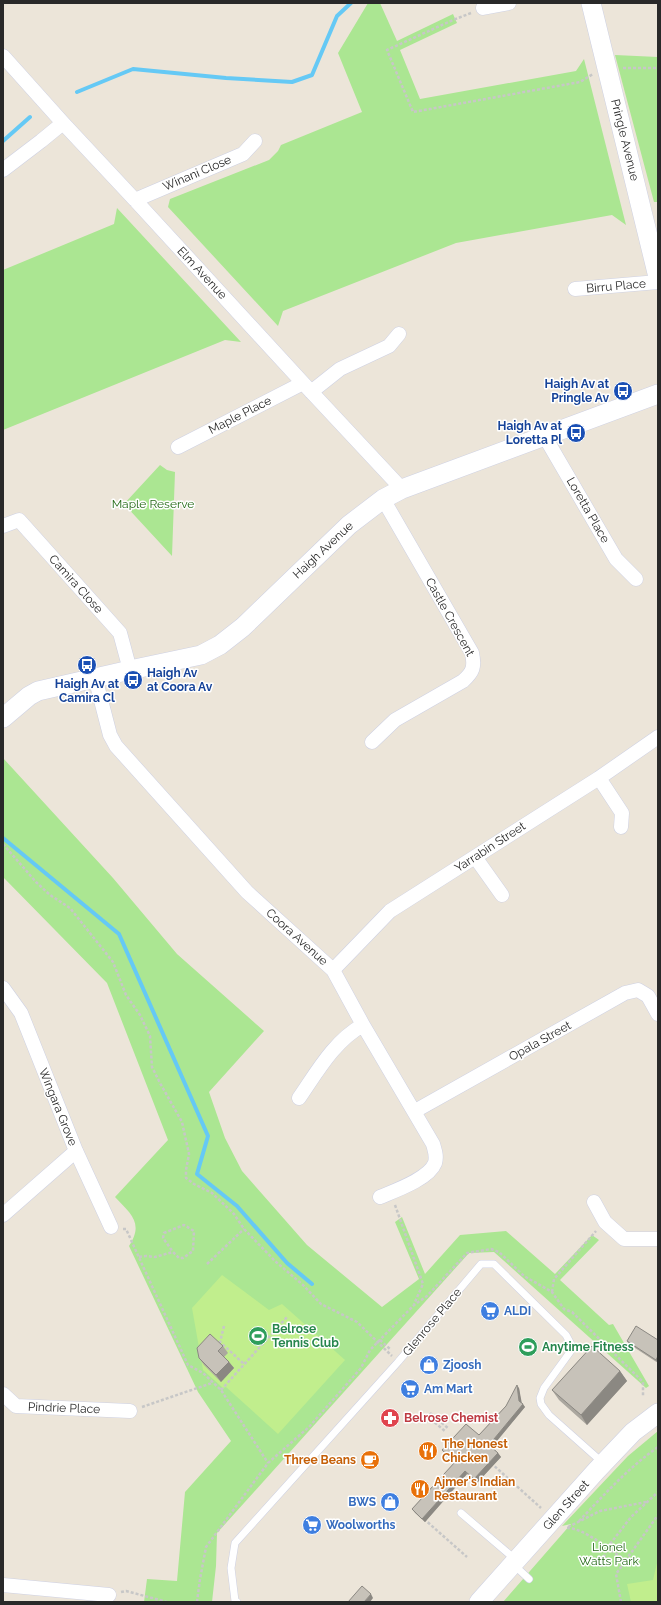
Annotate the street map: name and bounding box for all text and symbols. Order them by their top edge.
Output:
street label: Pringle Avenue [608,98,642,182]
street label: Winani Close [161,152,233,194]
street label: Elm Avenue [174,244,230,302]
street label: Birru Place [585,276,647,296]
place label: Haigh Av at Pringle Av [545,377,609,405]
bus stop icon: Haigh Av at Pringle Av [612,380,634,402]
street label: Maple Place [206,393,274,437]
place label: Haigh Av at Loretta Pl [498,419,562,447]
bus stop icon: Haigh Av at Loretta Pl [565,422,587,444]
street label: Loretta Place [564,475,612,545]
park label: Maple Reserve [112,497,194,511]
street label: Haigh Avenue [290,519,356,581]
street label: Camira Close [46,552,106,616]
street label: Castle Crescent [423,575,477,659]
bus stop icon: Haigh Av at Camira Cl [76,654,98,676]
place label: Haigh Av at Coora Av [147,666,213,694]
bus stop icon: Haigh Av at Coora Av [122,669,144,691]
place label: Haigh Av at Camira Cl [55,677,120,705]
street label: Yarrabin Street [452,819,528,875]
street label: Coora Avenue [263,906,331,968]
street label: Opala Street [506,1018,574,1064]
street label: Wingara Grove [36,1066,80,1148]
street label: Glenrose Place [400,1285,464,1359]
supermarket icon: ALDI [479,1300,501,1322]
place label: ALDI [504,1304,531,1318]
place label: Belrose Tennis Club [272,1322,339,1350]
sports icon: Belrose Tennis Club [247,1325,269,1347]
sports icon: Anytime Fitness [517,1336,539,1358]
place label: Anytime Fitness [542,1340,634,1354]
shop icon: Zjoosh [418,1354,440,1376]
place label: Zjoosh [443,1358,481,1372]
supermarket icon: Am Mart [399,1378,421,1400]
place label: Am Mart [424,1382,473,1396]
street label: Pindrie Place [28,1400,100,1416]
pharmacy icon: Belrose Chemist [379,1407,401,1429]
place label: Belrose Chemist [404,1411,499,1425]
place label: The Honest Chicken [442,1437,508,1465]
restaurant icon: The Honest Chicken [417,1440,439,1462]
cafe icon: Three Beans [359,1449,381,1471]
place label: Three Beans [284,1453,356,1467]
place label: Ajmer's Indian Restaurant [434,1475,515,1503]
street label: Glen Street [540,1477,592,1533]
restaurant icon: Ajmer's Indian Restaurant [409,1478,431,1500]
shop icon: BWS [379,1491,401,1513]
place label: BWS [348,1495,376,1509]
supermarket icon: Woolworths [301,1514,323,1536]
place label: Woolworths [326,1518,395,1532]
park label: Lionel Watts Park [579,1540,640,1568]

